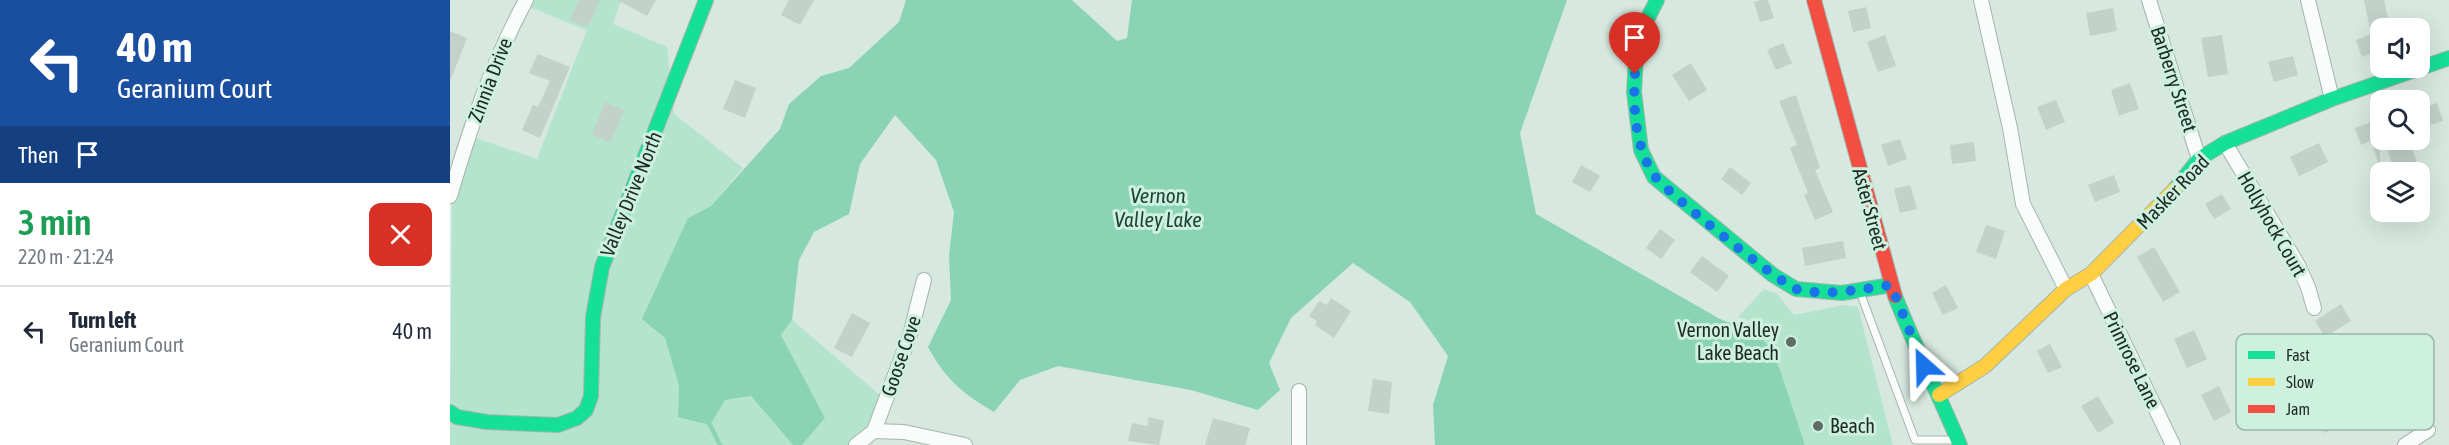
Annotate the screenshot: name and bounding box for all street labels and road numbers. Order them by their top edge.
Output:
street label: Barberry Street [2147,23,2202,135]
street label: Zinnia Drive [463,34,516,125]
street label: Valley Drive North [595,128,666,260]
street label: Masker Road [2132,150,2214,233]
street label: Aster Street [1849,165,1893,253]
street label: Hollyhock Court [2233,167,2312,280]
street label: Primrose Lane [2099,308,2166,412]
street label: Goose Cove [876,313,925,399]

